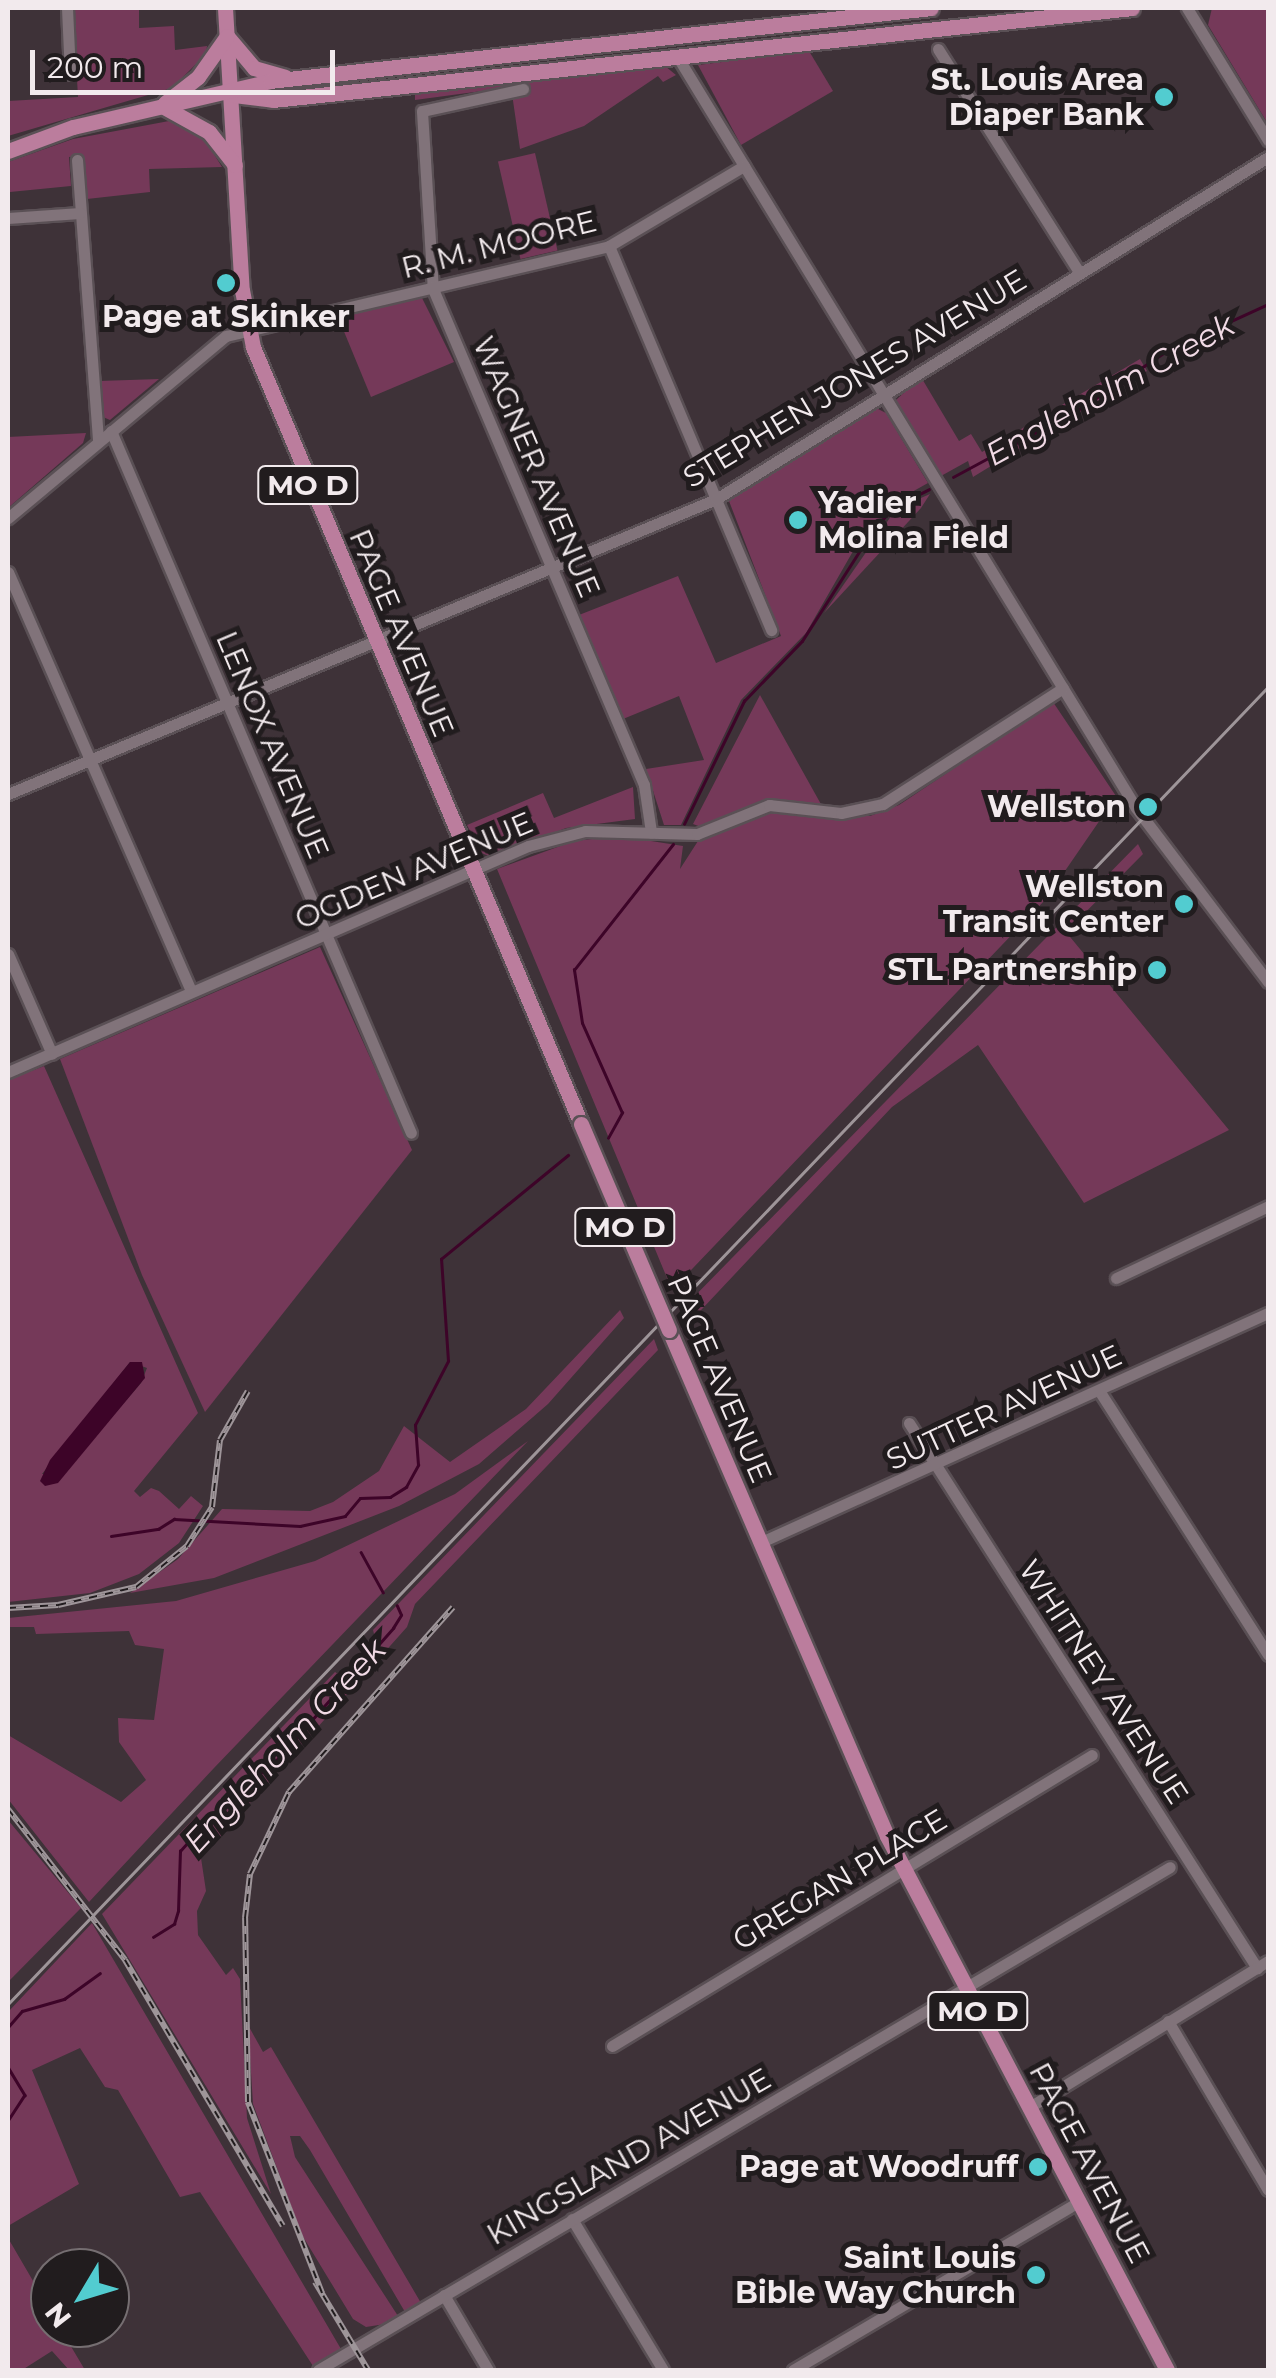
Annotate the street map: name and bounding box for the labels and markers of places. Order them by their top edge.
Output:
place label: St. Louis Area Diaper Bank [931,62,1144,132]
marker: St. Louis Area Diaper Bank [1153,86,1175,108]
marker: Page at Skinker [215,272,237,294]
place label: Page at Skinker [102,299,350,335]
place label: Yadier Molina Field [818,485,1009,556]
marker: Yadier Molina Field [787,509,809,531]
place label: Wellston [987,789,1126,825]
marker: Wellston [1135,794,1161,820]
place label: Wellston Transit Center [943,869,1164,940]
marker: Wellston Transit Center [1173,893,1195,915]
place label: STL Partnership [887,952,1137,988]
marker: STL Partnership [1146,959,1168,981]
place label: Page at Woodruff [739,2149,1018,2185]
marker: Page at Woodruff [1027,2156,1049,2178]
place label: Saint Louis Bible Way Church [735,2240,1016,2310]
marker: Saint Louis Bible Way Church [1025,2264,1047,2286]

